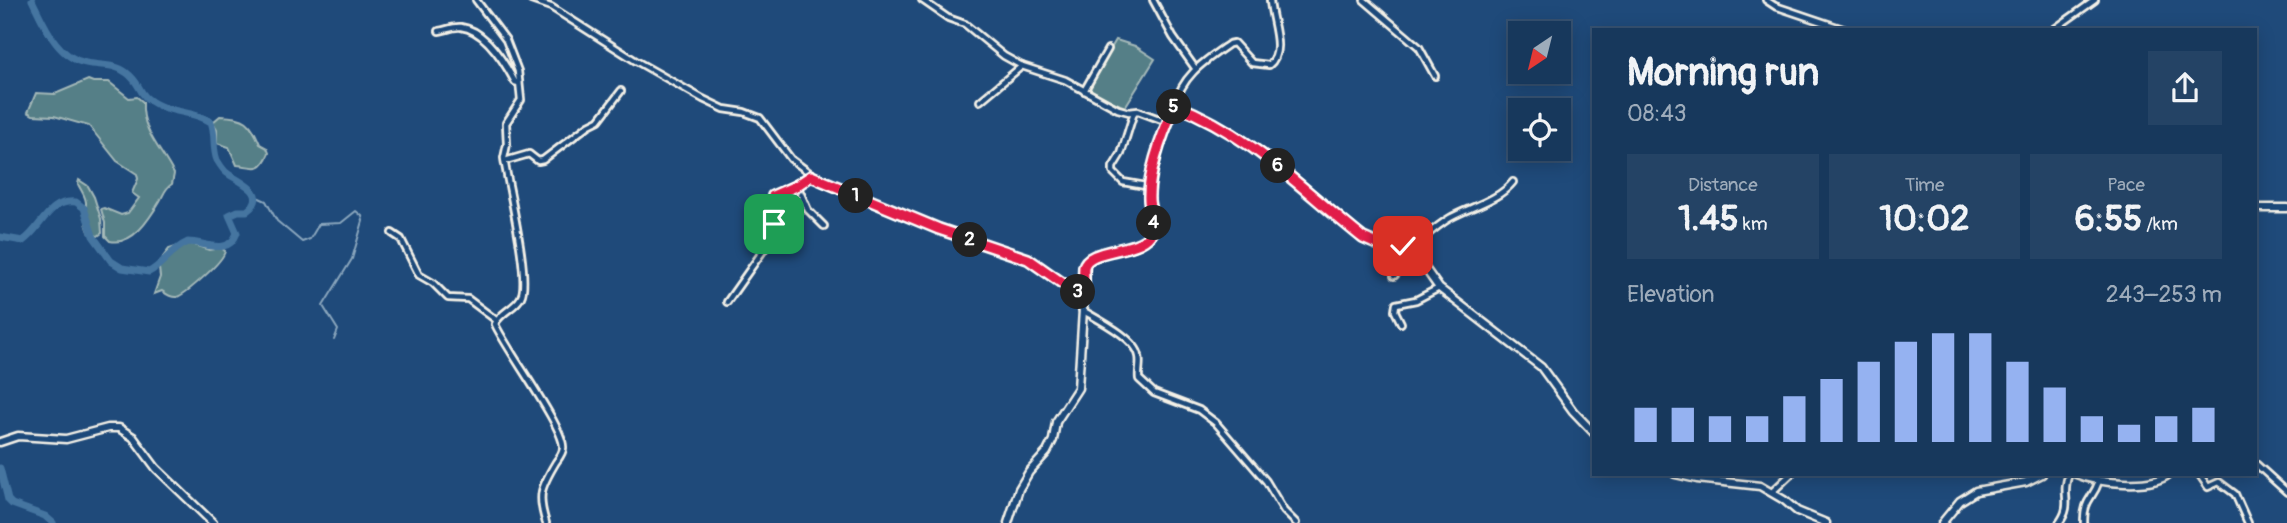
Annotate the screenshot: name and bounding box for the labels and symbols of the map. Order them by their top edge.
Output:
north arrow [1508,21,1572,84]
pin: 5 [1156,90,1192,124]
pin: 6 [1260,148,1296,184]
pin: 1 [838,178,874,214]
pin [744,194,804,254]
pin: 4 [1136,206,1172,241]
pin [1373,216,1433,276]
pin: 2 [953,222,988,258]
pin: 3 [1060,274,1096,310]

